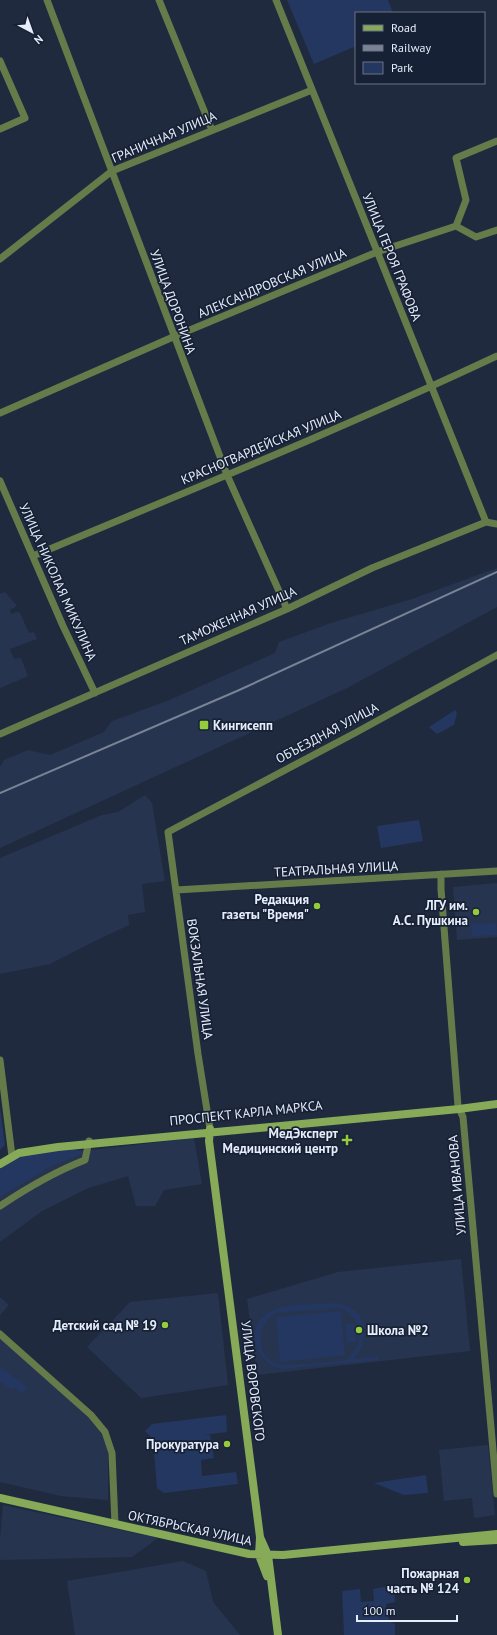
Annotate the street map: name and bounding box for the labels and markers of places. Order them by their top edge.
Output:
place label: Кингисепп [213,717,273,734]
marker: Кингисепп [198,719,210,731]
place label: Редакция газеты "Время" [222,891,309,923]
place label: ЛГУ им. А.С. Пушкина [393,897,468,929]
marker: Редакция газеты "Время" [312,901,322,911]
marker: ЛГУ им. А.С. Пушкина [471,907,481,917]
place label: МедЭксперт Медицинский центр [223,1125,339,1157]
marker: МедЭксперт Медицинский центр [341,1134,353,1146]
place label: Детский сад № 19 [53,1317,157,1334]
marker: Детский сад № 19 [160,1320,170,1330]
place label: Школа №2 [367,1322,429,1339]
marker: Школа №2 [354,1325,364,1335]
place label: Прокуратура [146,1436,219,1453]
marker: Прокуратура [222,1439,232,1449]
place label: Пожарная часть № 124 [387,1565,460,1597]
marker: Пожарная часть № 124 [462,1575,472,1585]

